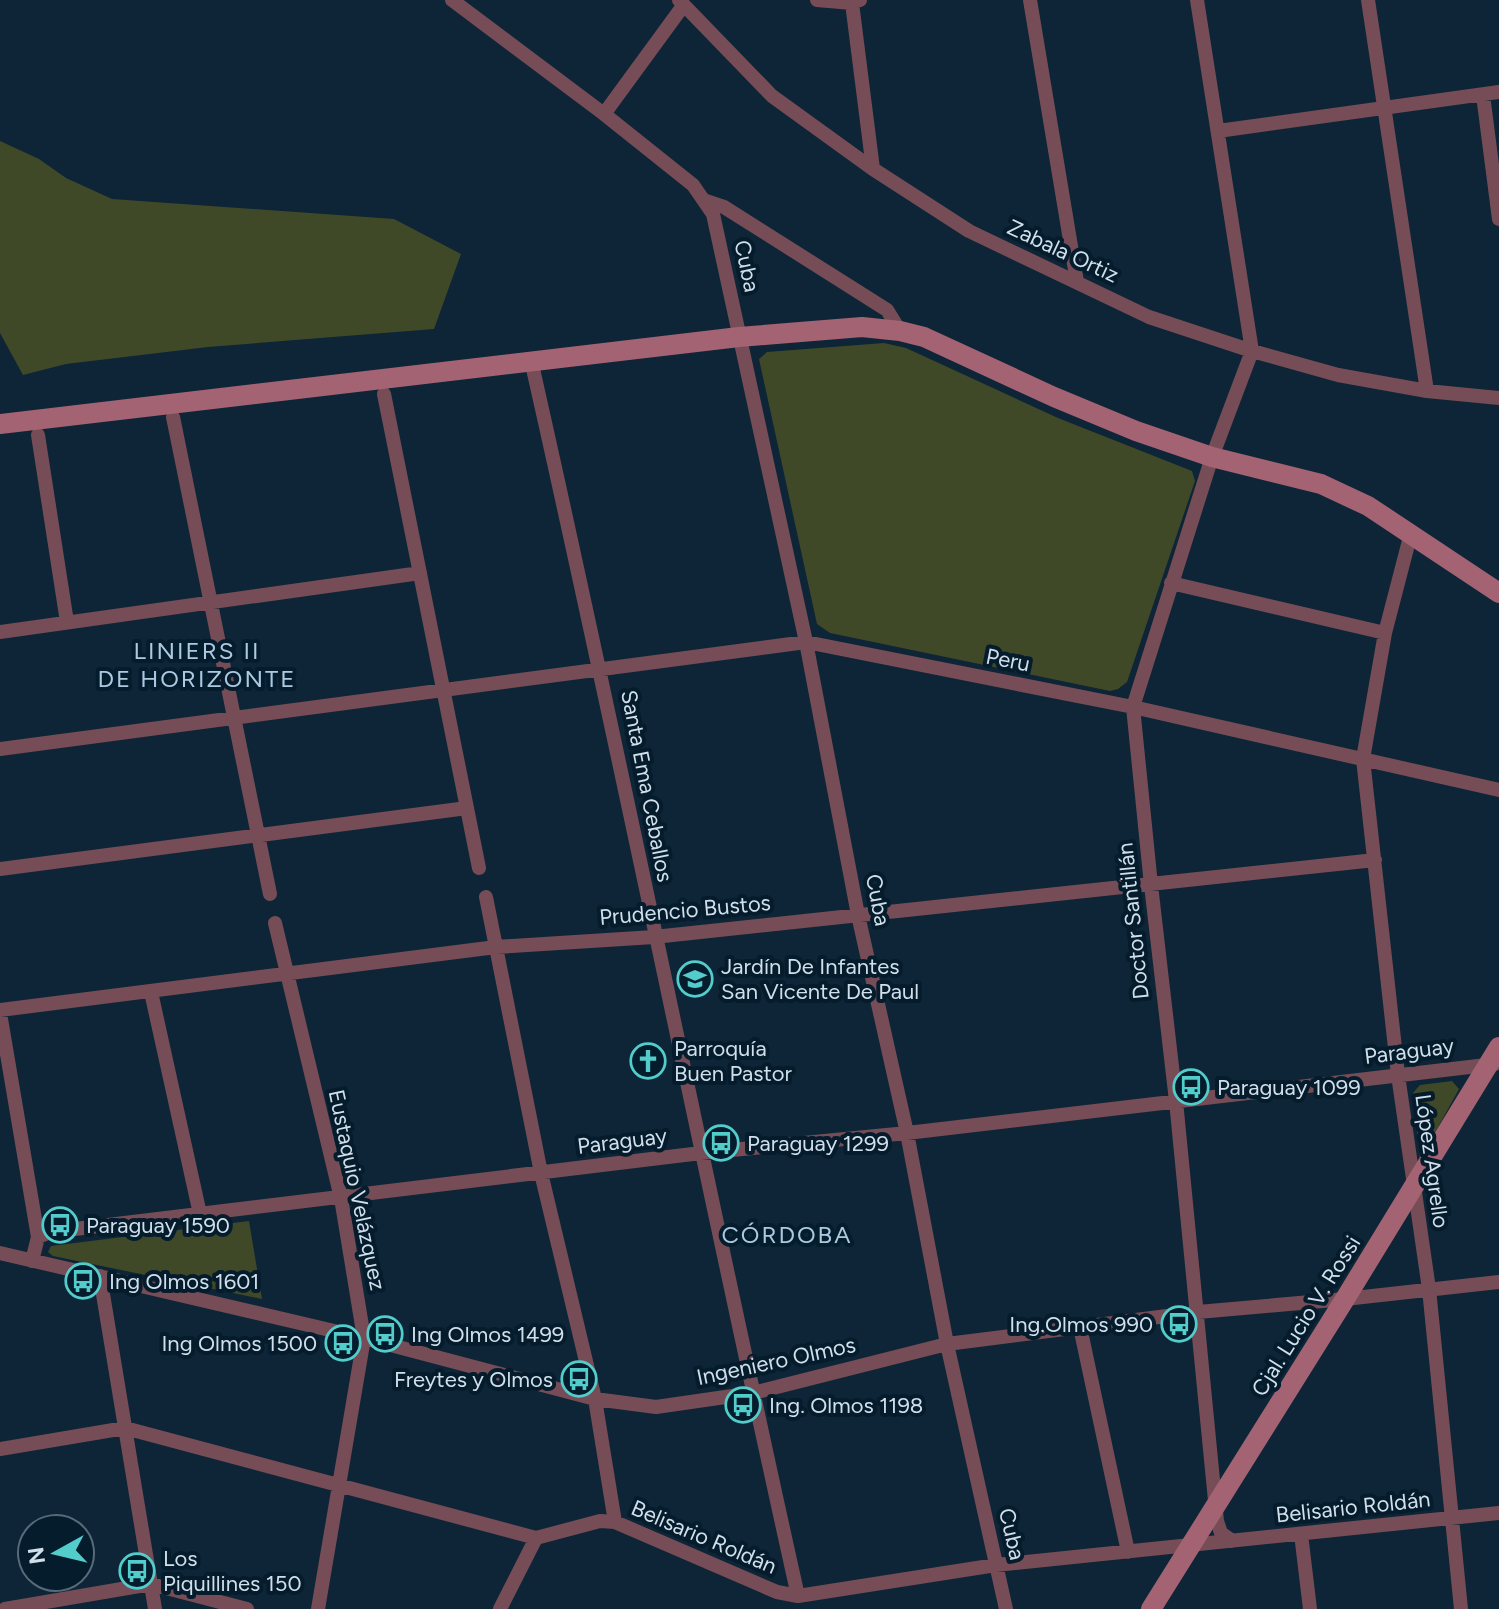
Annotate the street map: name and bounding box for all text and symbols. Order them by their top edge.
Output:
street label: Zabala Ortiz [1003,213,1123,289]
street label: Cuba [728,238,766,294]
district label: LINIERS II DE HORIZONTE [98,636,296,693]
street label: Peru [984,643,1032,677]
street label: Santa Ema Ceballos [615,688,679,884]
street label: Doctor Santillán [1111,841,1155,1001]
street label: Cuba [860,872,896,928]
street label: Prudencio Bustos [598,889,772,931]
place label: Jardín De Infantes San Vicente De Paul [721,953,919,1005]
school or university icon: Jardín De Infantes San Vicente De Paul [676,960,714,998]
street label: Paraguay [1363,1032,1456,1070]
place label: Parroquía Buen Pastor [674,1035,792,1087]
church icon: Parroquía Buen Pastor [629,1042,667,1080]
bus stop icon: Paraguay 1099 [1172,1068,1210,1106]
place label: Paraguay 1099 [1217,1074,1361,1101]
street label: Eustaquio Velázquez [323,1087,391,1293]
street label: López Agrello [1409,1092,1455,1230]
street label: Paraguay [576,1122,669,1160]
bus stop icon: Paraguay 1299 [702,1124,740,1162]
place label: Paraguay 1299 [747,1130,889,1157]
bus stop icon: Paraguay 1590 [41,1206,79,1244]
place label: Paraguay 1590 [86,1212,230,1239]
district label: CÓRDOBA [722,1220,853,1249]
street label: Cjal. Lucio V. Rossi [1246,1231,1366,1401]
bus stop icon: Ing Olmos 1601 [64,1262,102,1300]
place label: Ing Olmos 1601 [109,1268,259,1295]
bus stop icon: Ing.Olmos 990 [1160,1305,1198,1343]
place label: Ing.Olmos 990 [1009,1311,1153,1338]
bus stop icon: Ing Olmos 1499 [366,1315,404,1353]
place label: Ing Olmos 1499 [411,1321,564,1348]
bus stop icon: Ing Olmos 1500 [324,1324,362,1362]
place label: Ing Olmos 1500 [161,1330,317,1357]
street label: Ingeniero Olmos [694,1331,858,1391]
bus stop icon: Freytes y Olmos [560,1360,598,1398]
place label: Freytes y Olmos [394,1366,553,1393]
bus stop icon: Ing. Olmos 1198 [724,1386,762,1424]
place label: Ing. Olmos 1198 [769,1392,923,1419]
street label: Belisario Roldán [1274,1485,1432,1529]
street label: Belisario Roldán [627,1494,781,1580]
street label: Cuba [993,1506,1031,1562]
north arrow [16,1513,96,1593]
text: N [22,1545,51,1566]
place label: Los Piquillines 150 [163,1545,302,1597]
bus stop icon: Los Piquillines 150 [118,1552,156,1590]

